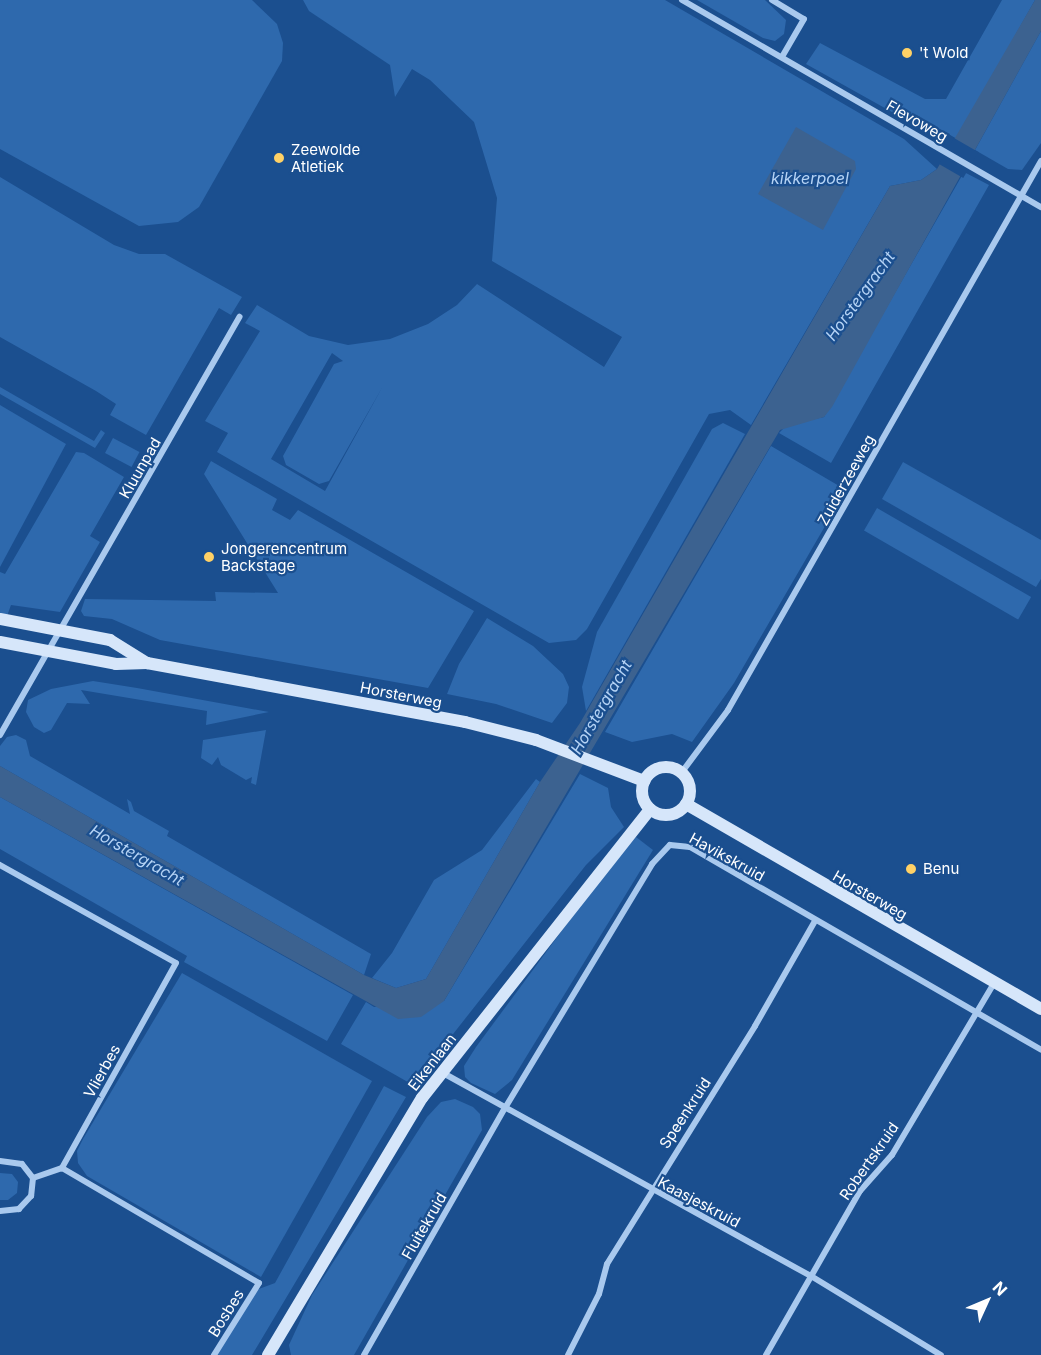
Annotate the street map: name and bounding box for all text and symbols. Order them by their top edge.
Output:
place label: 't Wold [919,44,968,62]
marker: 't Wold [900,46,914,60]
street label: Flevoweg [883,96,951,146]
place label: Zeewolde Atletiek [291,140,360,175]
marker: Zeewolde Atletiek [272,151,286,165]
water label: kikkerpoel [771,168,849,188]
water label: Horstergracht [821,248,899,344]
street label: Zuiderzeeweg [814,432,878,528]
street label: Kluunpad [115,434,165,502]
place label: Jongerencentrum Backstage [221,539,347,574]
marker: Jongerencentrum Backstage [202,550,216,564]
water label: Horstergracht [566,657,636,757]
street label: Horsterweg [359,678,443,712]
water label: Horstergracht [87,820,187,890]
street label: Havikskruid [686,829,768,885]
place label: Benu [923,860,959,878]
marker: Benu [904,862,918,876]
street label: Horsterweg [830,866,910,924]
street label: Eikenlaan [404,1030,460,1094]
street label: Vlierbes [80,1041,124,1101]
street label: Speenkruid [655,1074,715,1152]
street label: Robertskruid [836,1119,902,1203]
street label: Kaasjeskruid [655,1173,743,1231]
street label: Fluitekruid [398,1189,450,1263]
north arrow [957,1271,1017,1331]
text: N [989,1277,1011,1300]
street label: Bosbes [204,1286,248,1340]

